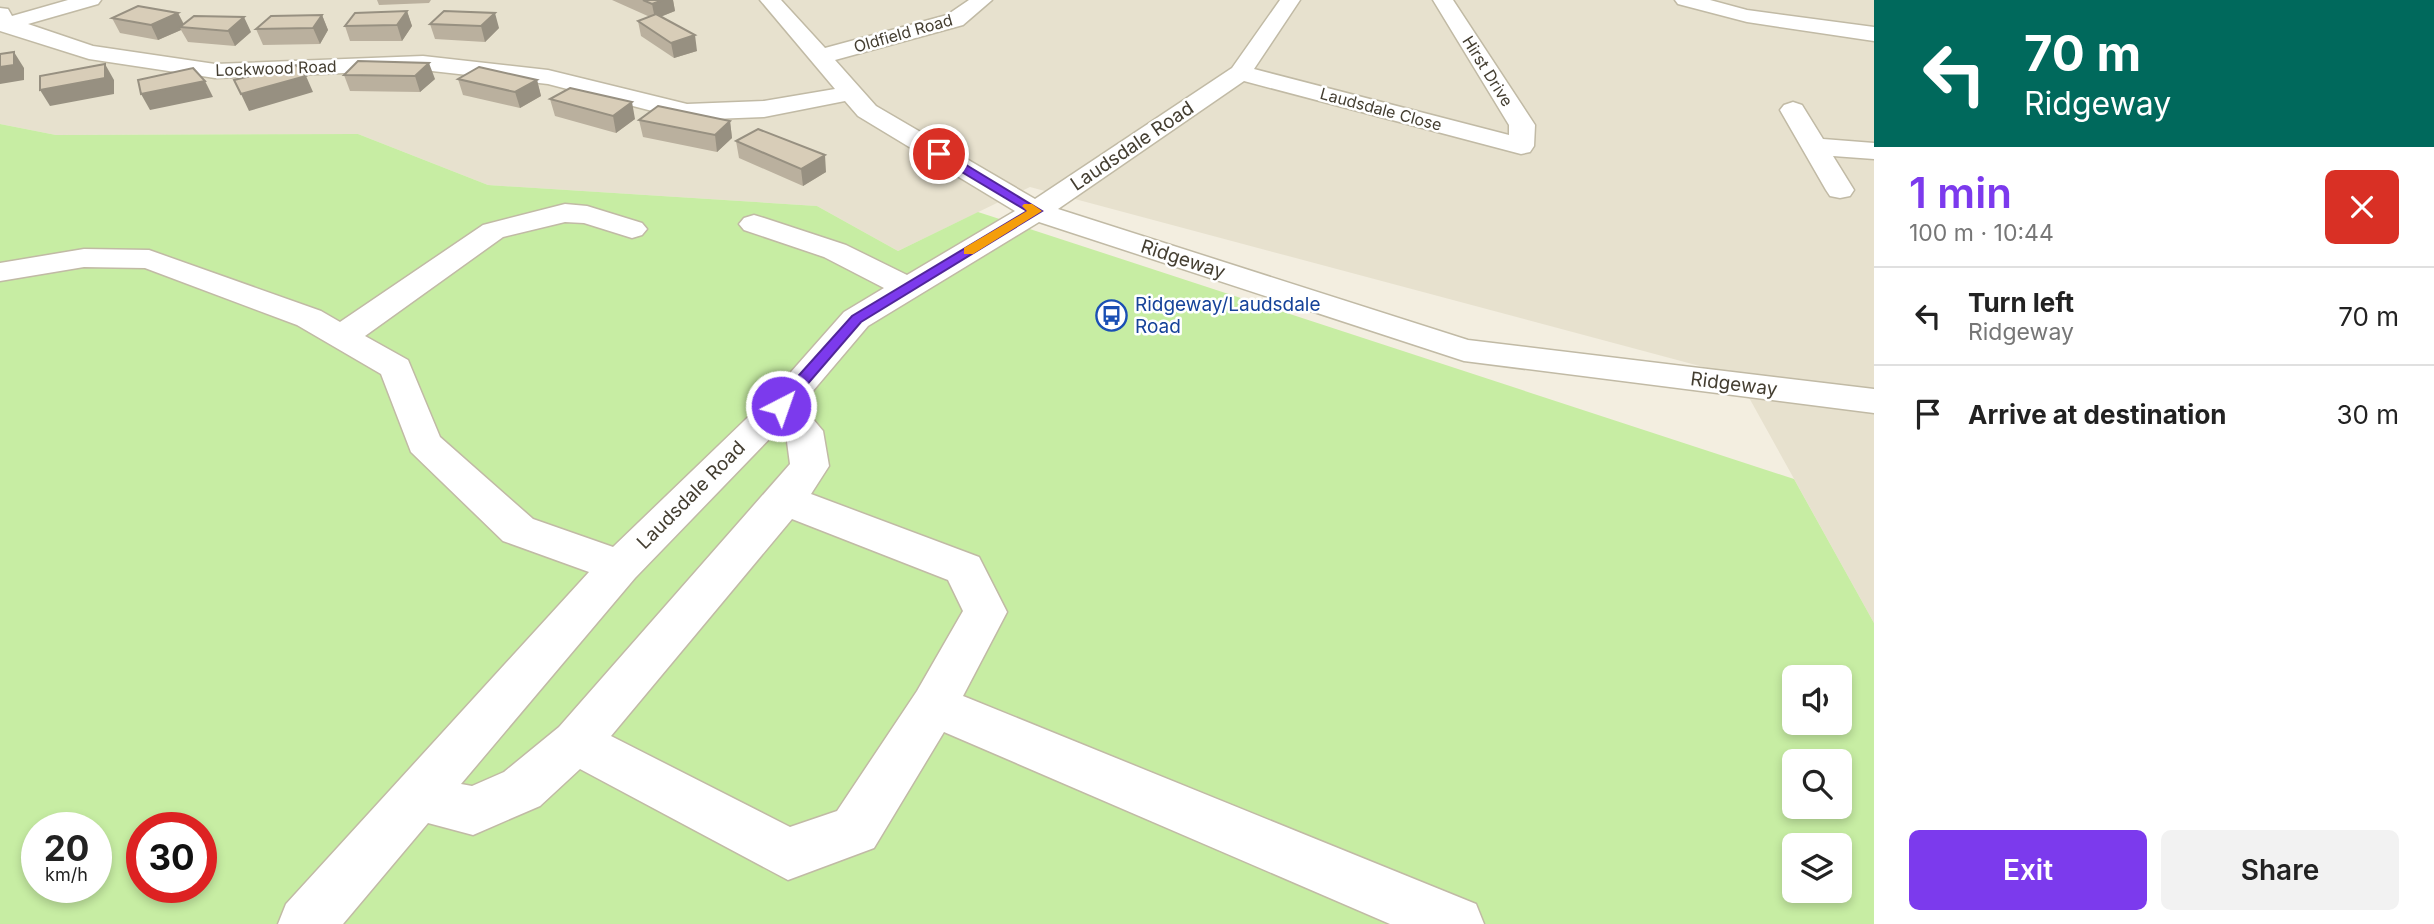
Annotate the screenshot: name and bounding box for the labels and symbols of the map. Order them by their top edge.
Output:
street label: Oldfield Road [851,9,955,57]
street label: Hirst Drive [1458,32,1518,110]
street label: Lockwood Road [215,56,337,80]
street label: Laudsdale Close [1318,83,1444,135]
street label: Laudsdale Road [1066,96,1198,196]
pin [909,124,969,184]
street label: Ridgeway [1138,235,1228,284]
place label: Ridgeway/Laudsdale Road [1135,293,1321,338]
bus stop icon: Ridgeway/Laudsdale Road [1095,298,1129,332]
street label: Ridgeway [1689,367,1779,401]
position arrow [744,369,818,443]
street label: Laudsdale Road [632,436,750,554]
speed limit sign: 30 [126,812,217,903]

